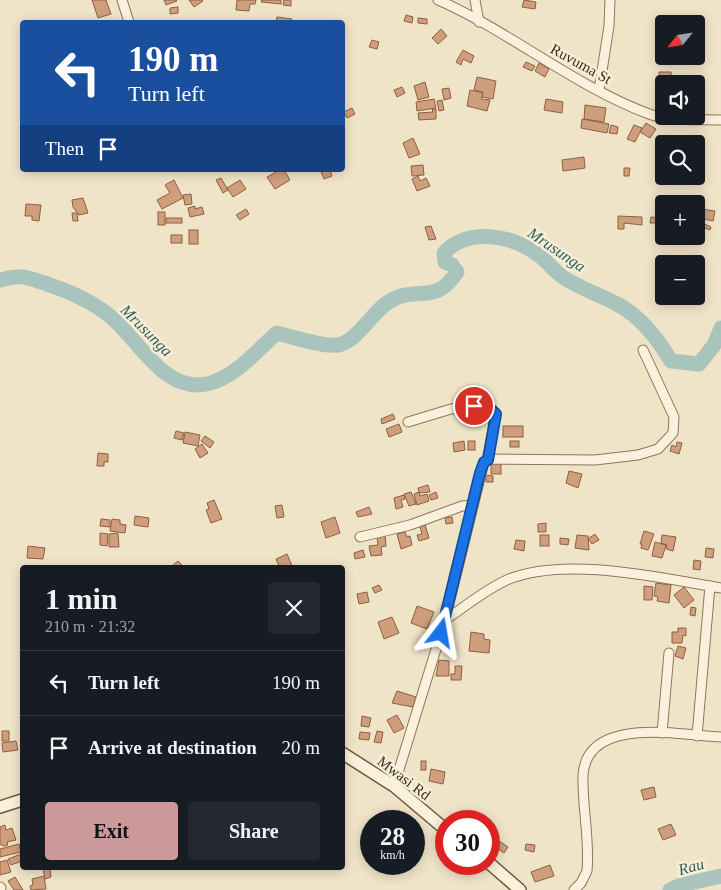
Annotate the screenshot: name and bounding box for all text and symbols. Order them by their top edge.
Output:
north arrow [655,15,705,65]
map controls [655,15,705,305]
icon: left [45,40,110,105]
text: 190 m [128,40,218,79]
street label: Ruvuma St [548,41,615,88]
button: sound [655,75,705,125]
text: Turn left [128,81,205,106]
icon: arrive [94,135,122,163]
button: search [655,135,705,185]
text: Then [45,138,84,159]
button: + [655,195,705,245]
water label: Mrusunga [523,223,589,276]
button: − [655,255,705,305]
water label: Mrusunga [116,300,176,360]
pin [453,385,495,427]
icon: arrive [460,392,488,420]
text: 1 min [45,582,118,615]
button: close [268,582,320,634]
position arrow [414,606,466,658]
text: 210 m · 21:32 [45,618,135,635]
icon: left [45,669,73,697]
text: Turn left [88,672,160,693]
text: 190 m [272,672,320,693]
icon: arrive [45,734,73,762]
text: Arrive at destination [88,737,257,758]
text: 20 m [281,737,320,758]
street label: Mwasi Rd [374,753,434,803]
button: Exit [45,802,178,860]
button: Share [188,802,320,860]
speed limit sign: 30 [435,810,500,875]
text: 28 [380,823,405,850]
text: km/h [380,848,405,862]
water label: Rau [676,855,706,878]

